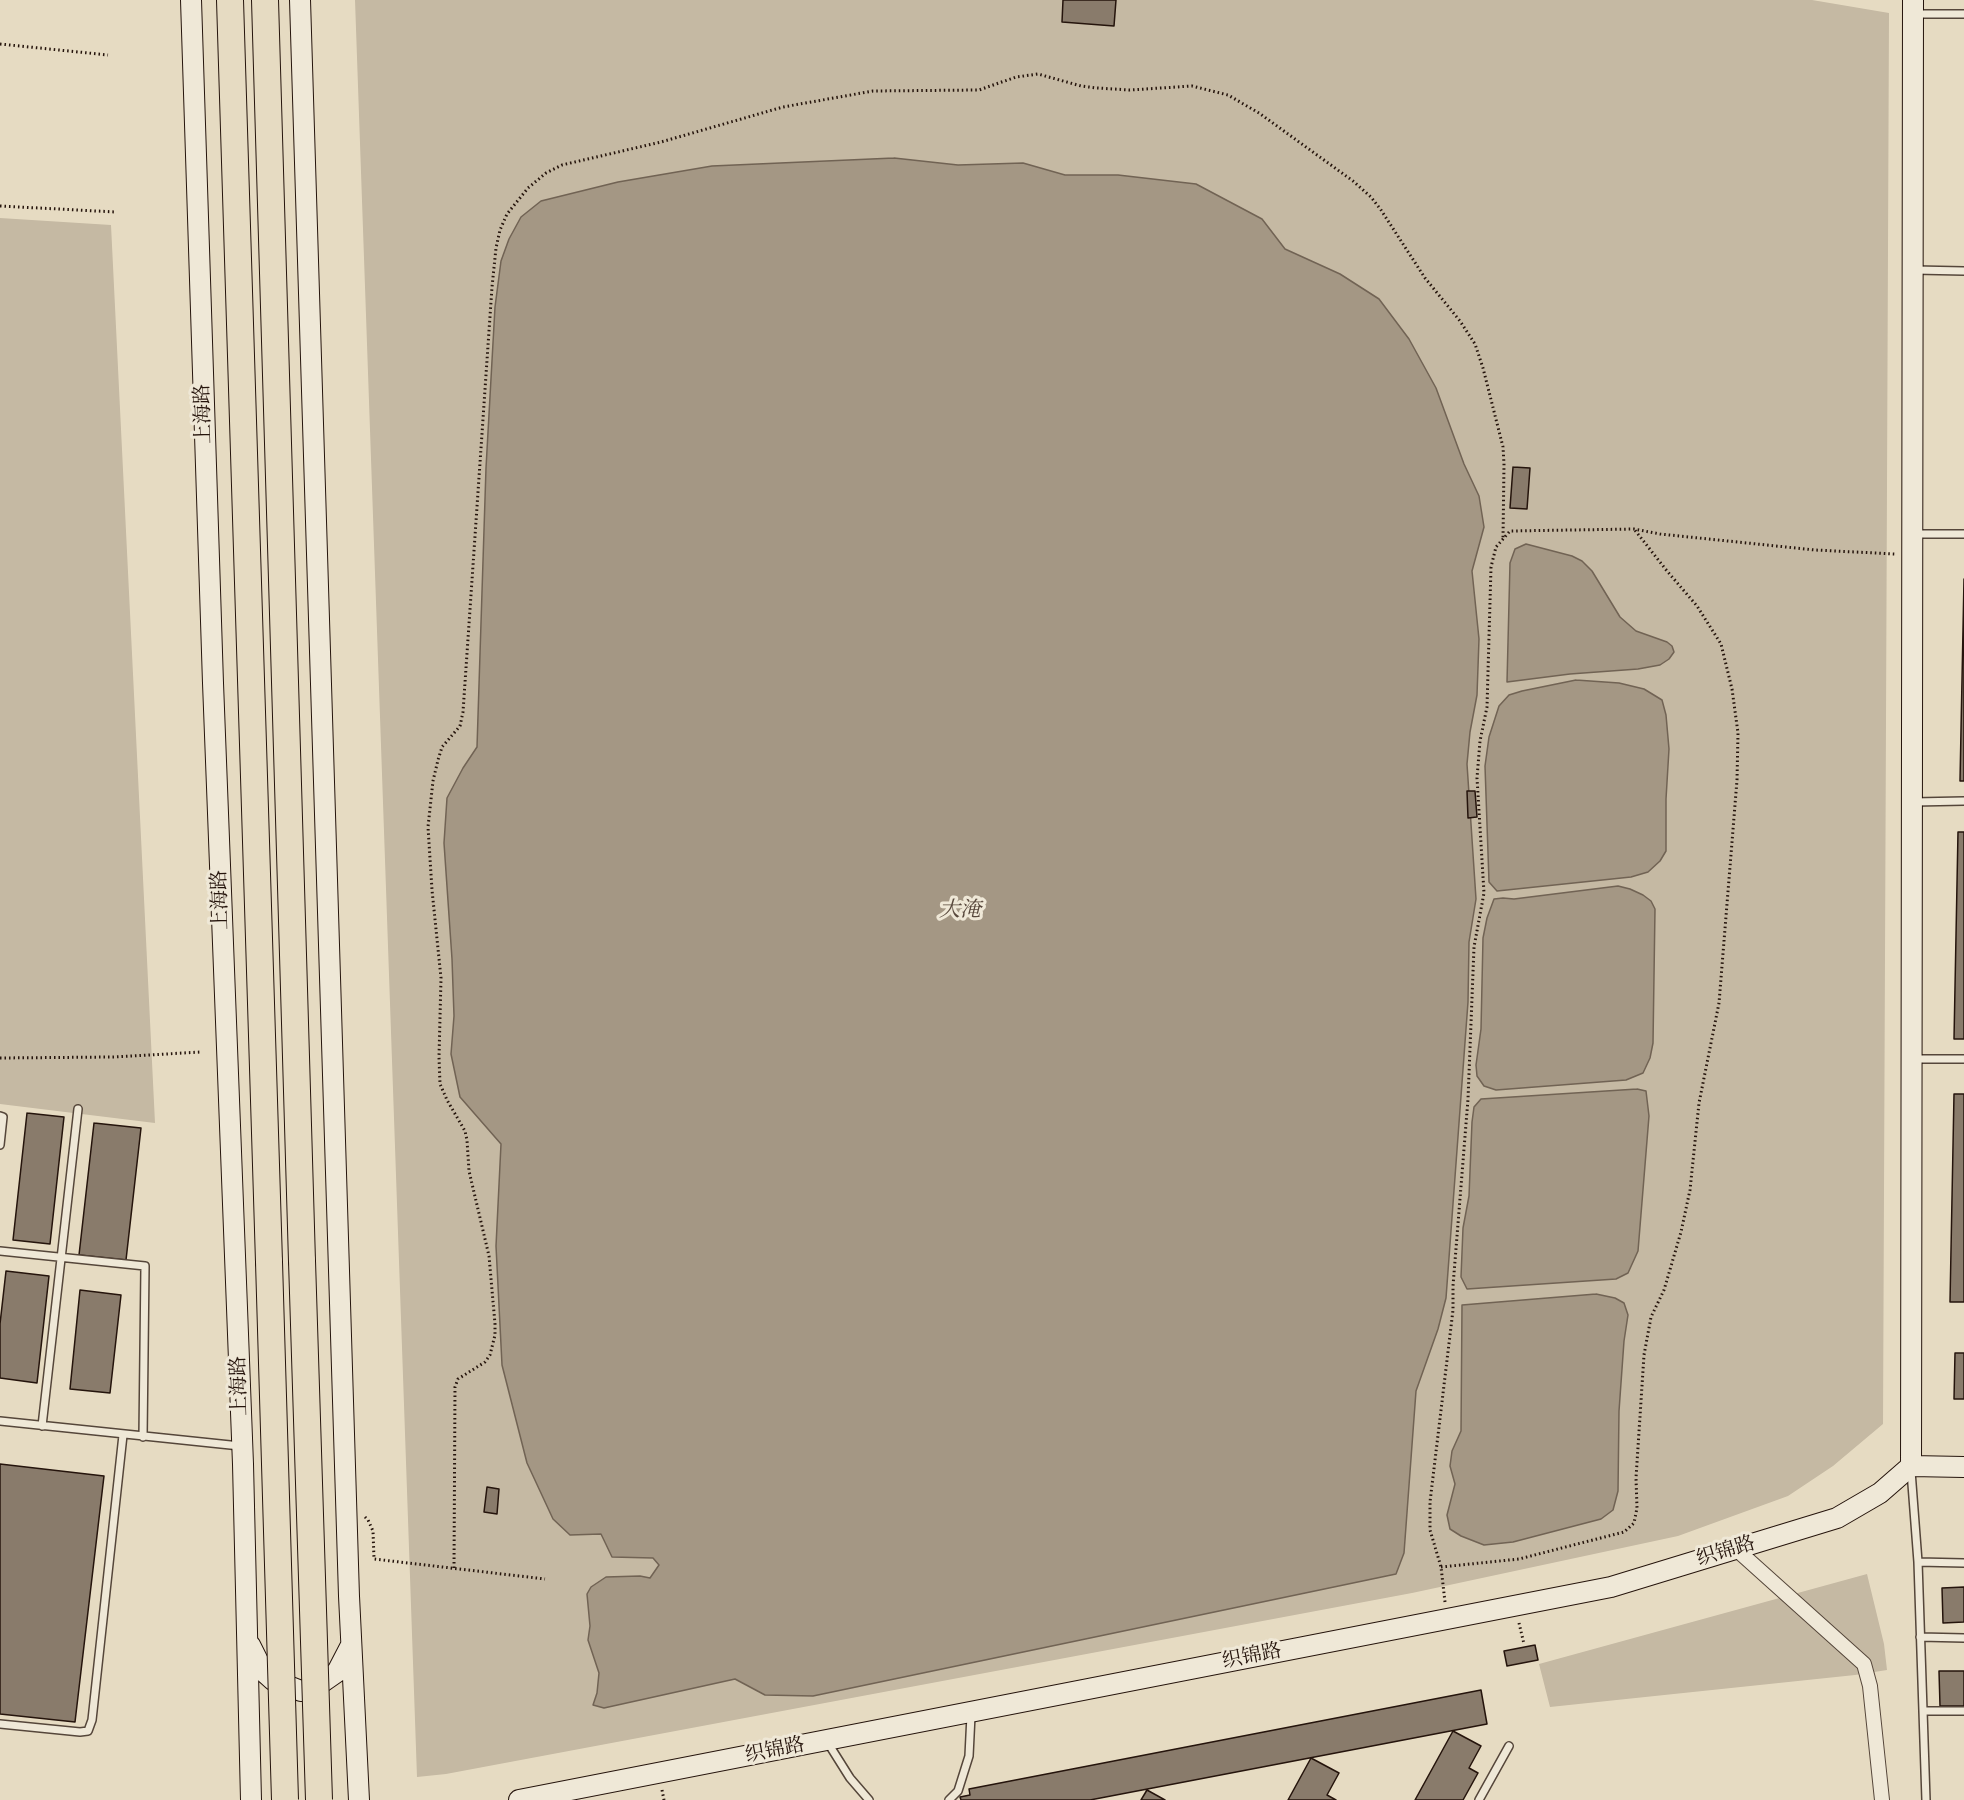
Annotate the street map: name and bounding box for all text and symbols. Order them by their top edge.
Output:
street label: 上海路 [191,384,217,444]
street label: 上海路 [208,870,234,930]
water label: 大淹 [939,898,981,924]
street label: 上海路 [227,1356,253,1416]
street label: 织锦路 [1694,1532,1758,1572]
street label: 织锦路 [1220,1639,1284,1675]
street label: 织锦路 [743,1733,807,1769]

